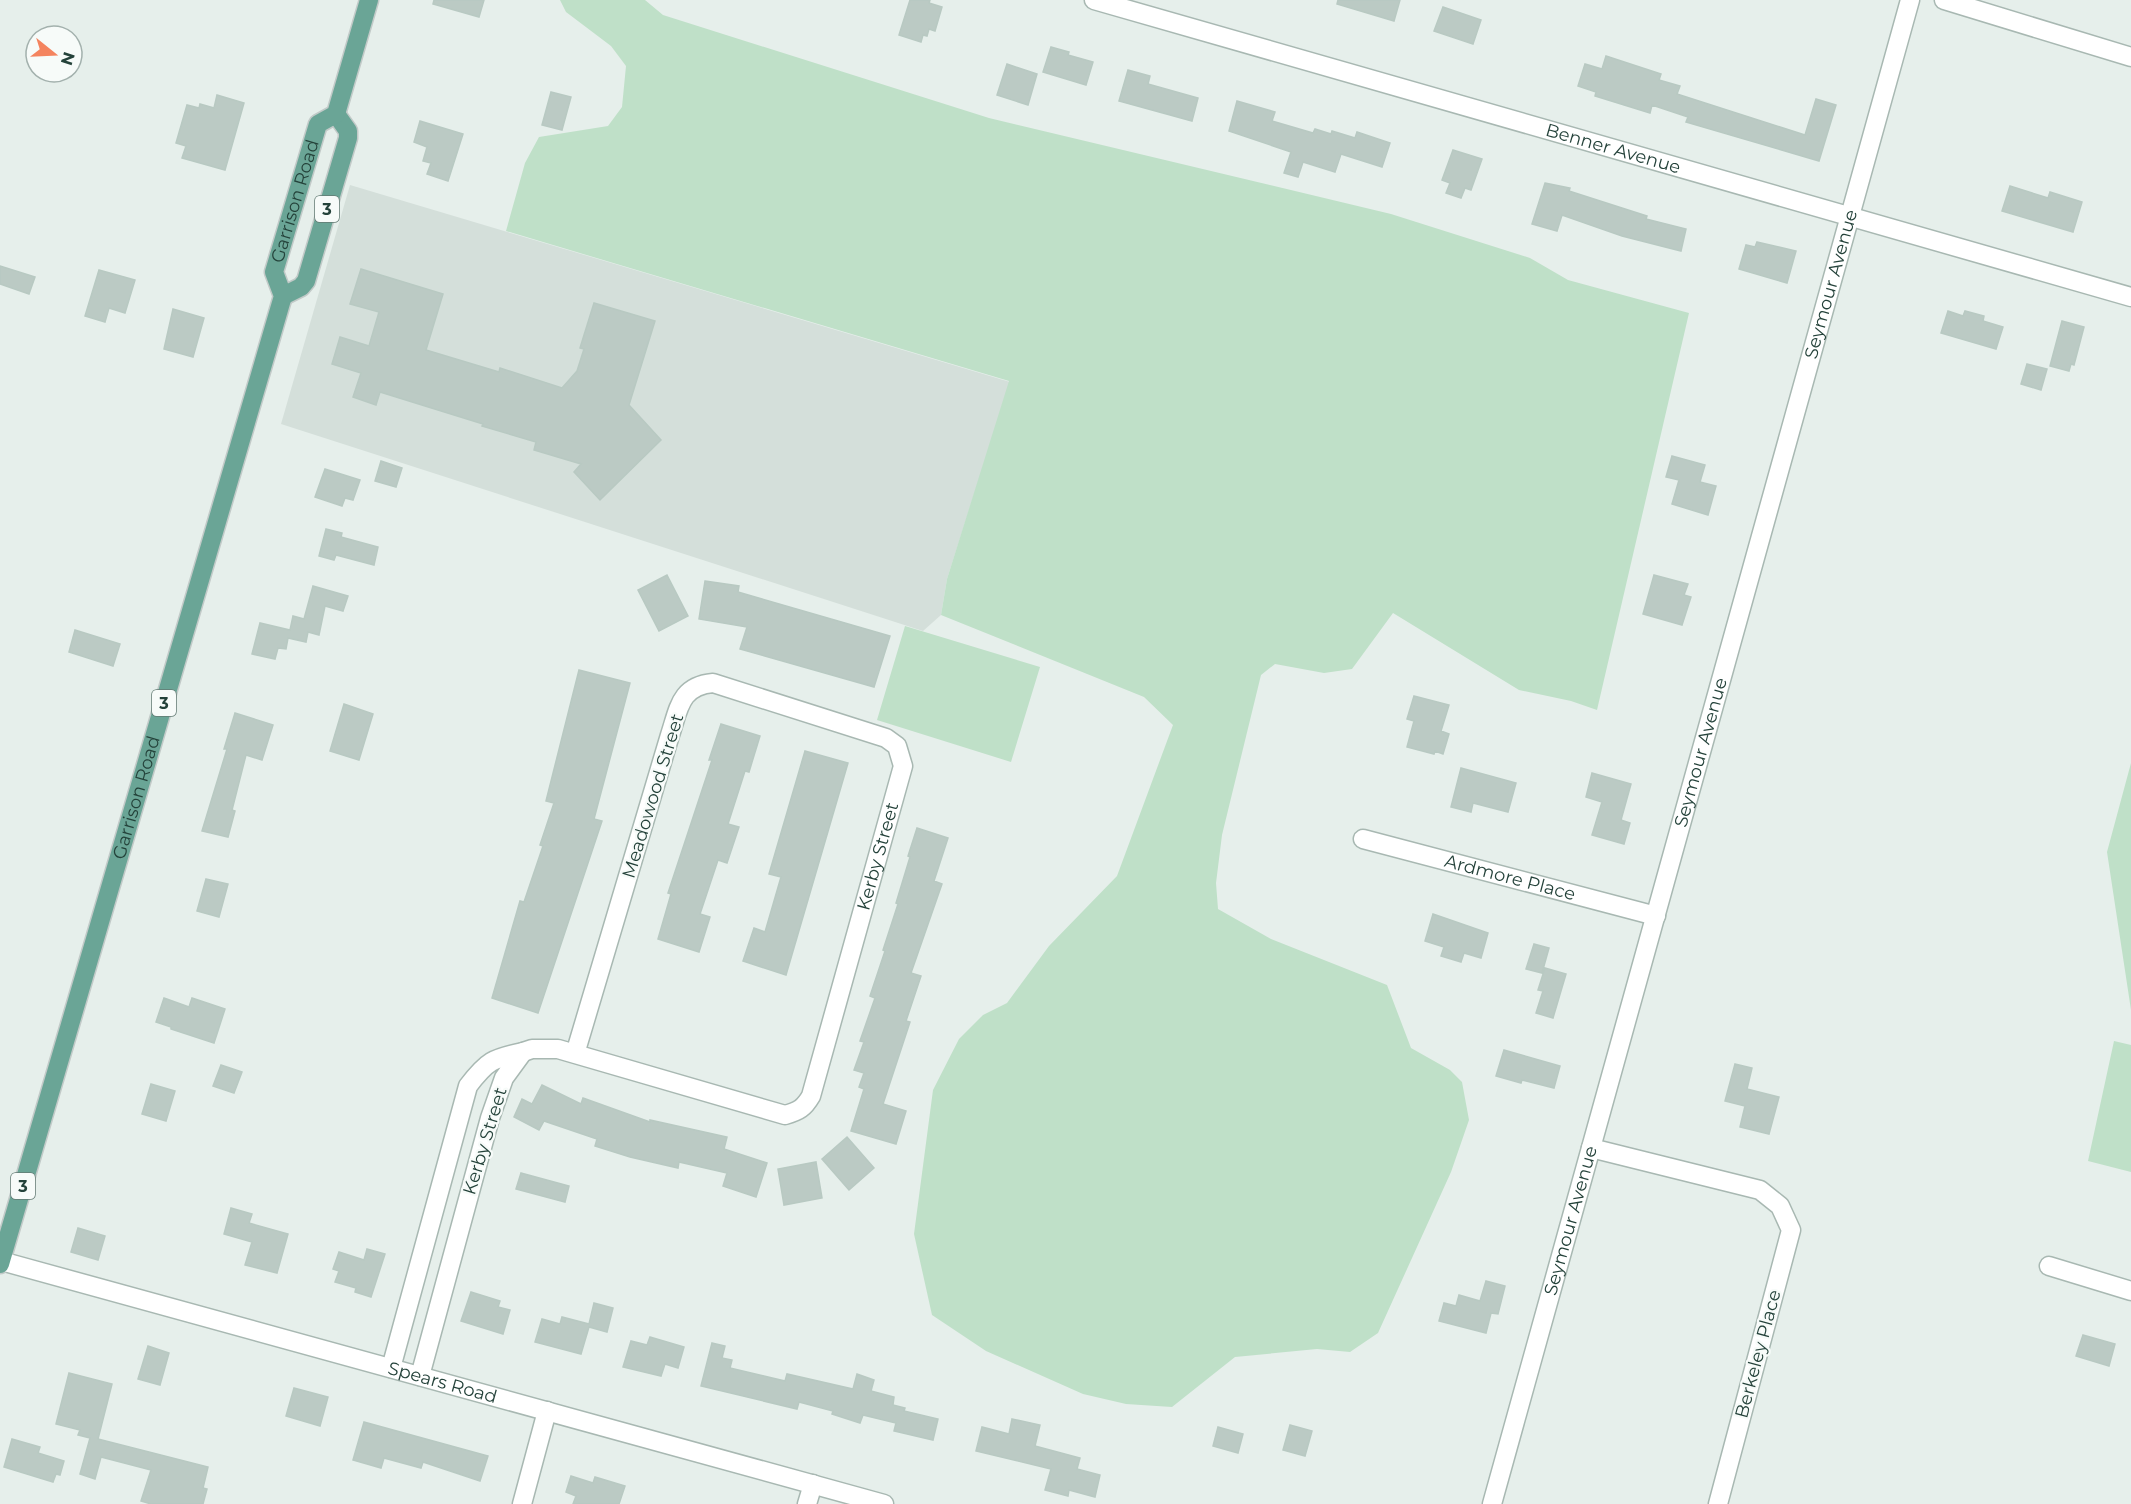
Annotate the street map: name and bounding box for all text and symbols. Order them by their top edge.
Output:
north arrow [24,24,84,84]
text: N [57,49,79,68]
street label: Benner Avenue [1543,119,1683,179]
street label: Garrison Road [266,137,324,266]
road number: 3 [315,196,339,222]
street label: Seymour Avenue [1800,207,1862,361]
street label: Seymour Avenue [1670,675,1732,830]
road number: 3 [152,690,176,716]
street label: Meadowood Street [617,711,689,881]
street label: Garrison Road [108,733,165,862]
street label: Kerby Street [852,800,903,913]
street label: Ardmore Place [1442,850,1578,905]
street label: Kerby Street [458,1085,512,1197]
street label: Seymour Avenue [1540,1143,1602,1298]
road number: 3 [11,1173,35,1199]
street label: Berkeley Place [1730,1287,1786,1421]
street label: Spears Road [386,1357,500,1408]

